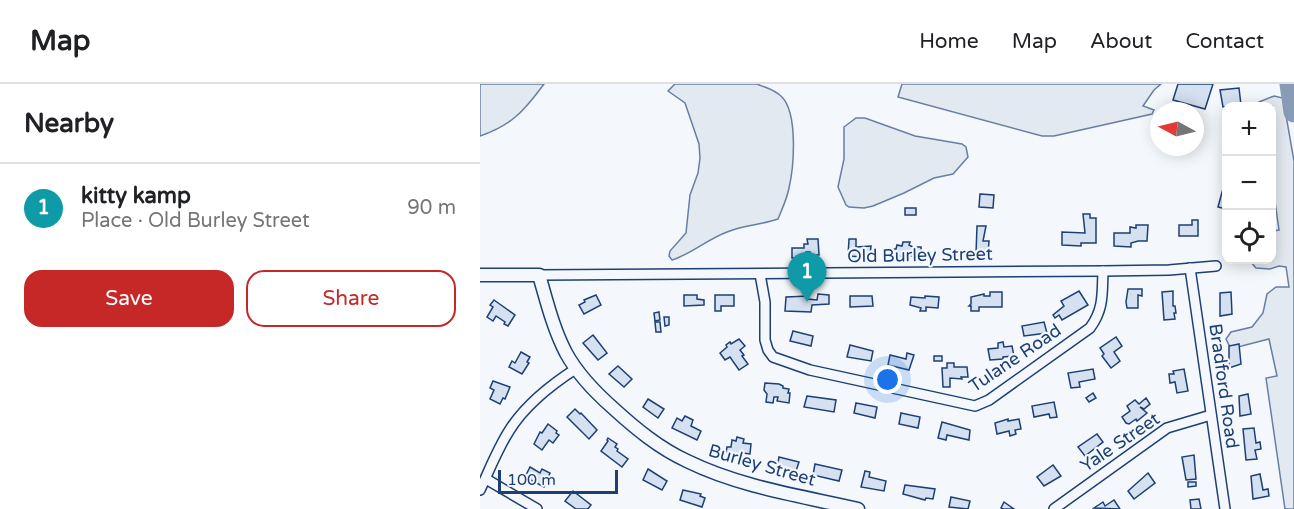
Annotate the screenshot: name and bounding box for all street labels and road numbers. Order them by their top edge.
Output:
street label: Old Burley Street [847,243,993,267]
street label: Tulane Road [965,319,1065,397]
street label: Bradford Road [1204,322,1244,450]
street label: Yale Street [1076,407,1164,477]
street label: Burley Street [706,439,818,491]

